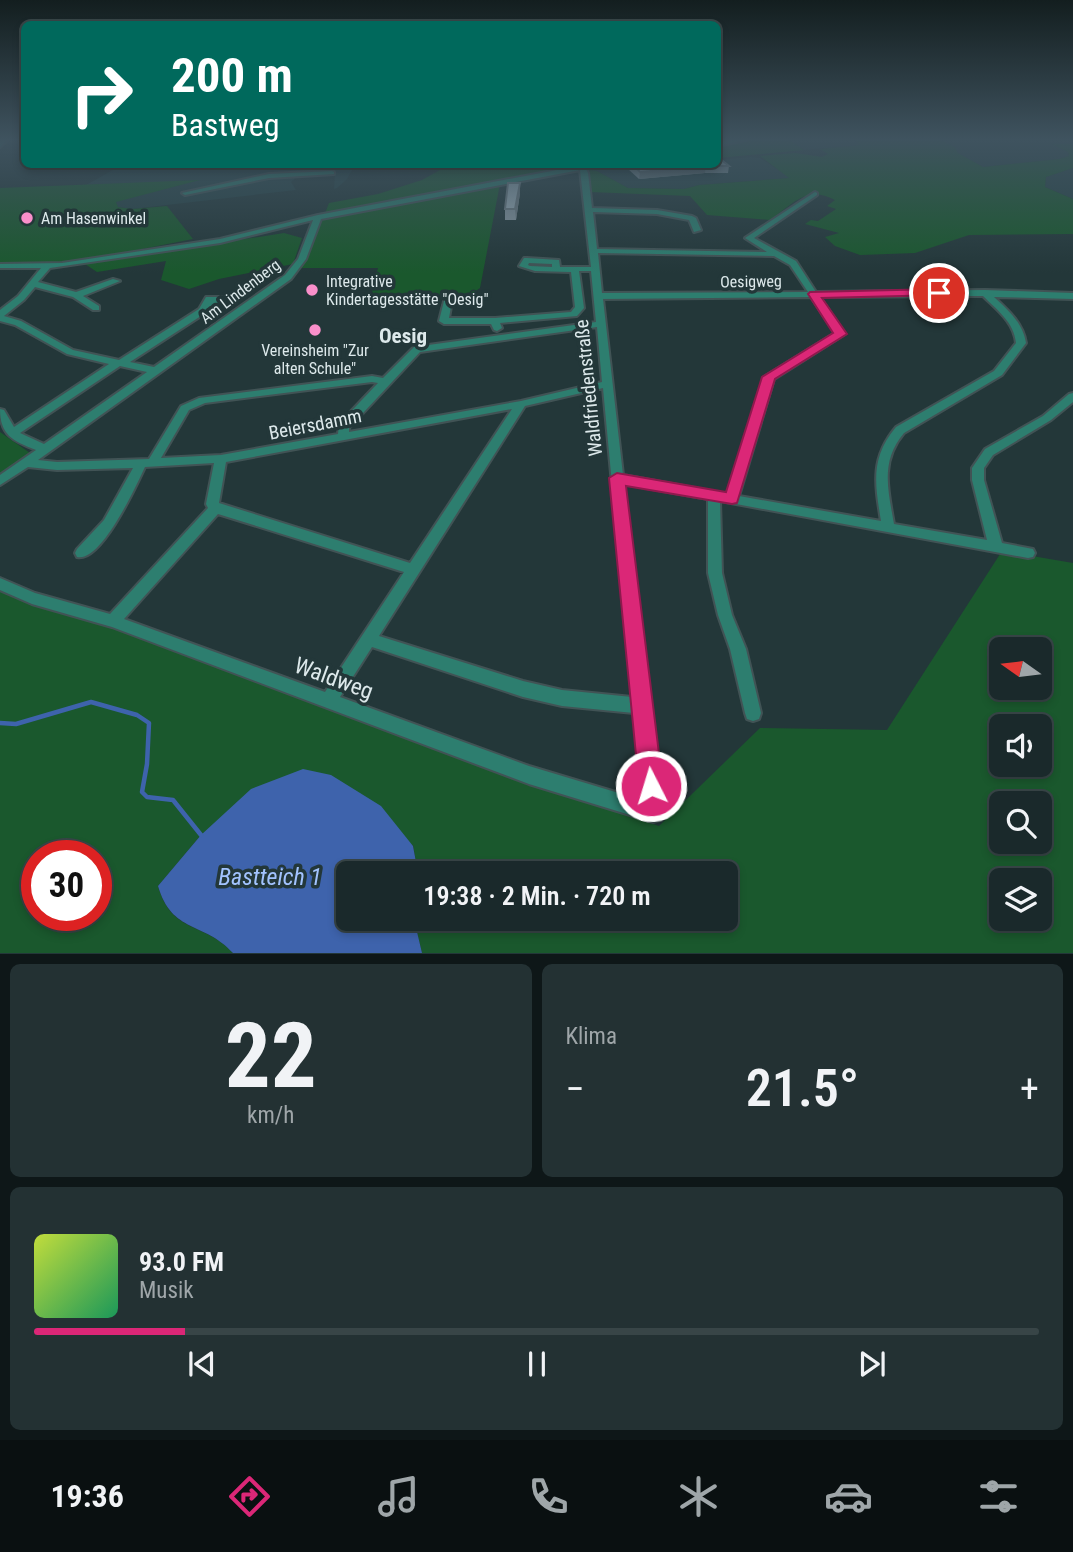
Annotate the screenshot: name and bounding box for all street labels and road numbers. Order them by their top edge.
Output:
street label: Am Lindenberg [197,255,284,328]
street label: Oesigweg [720,271,782,292]
street label: Waldfriedenstraße [570,318,607,457]
street label: Beiersdamm [267,404,363,445]
street label: Waldweg [291,652,377,705]

